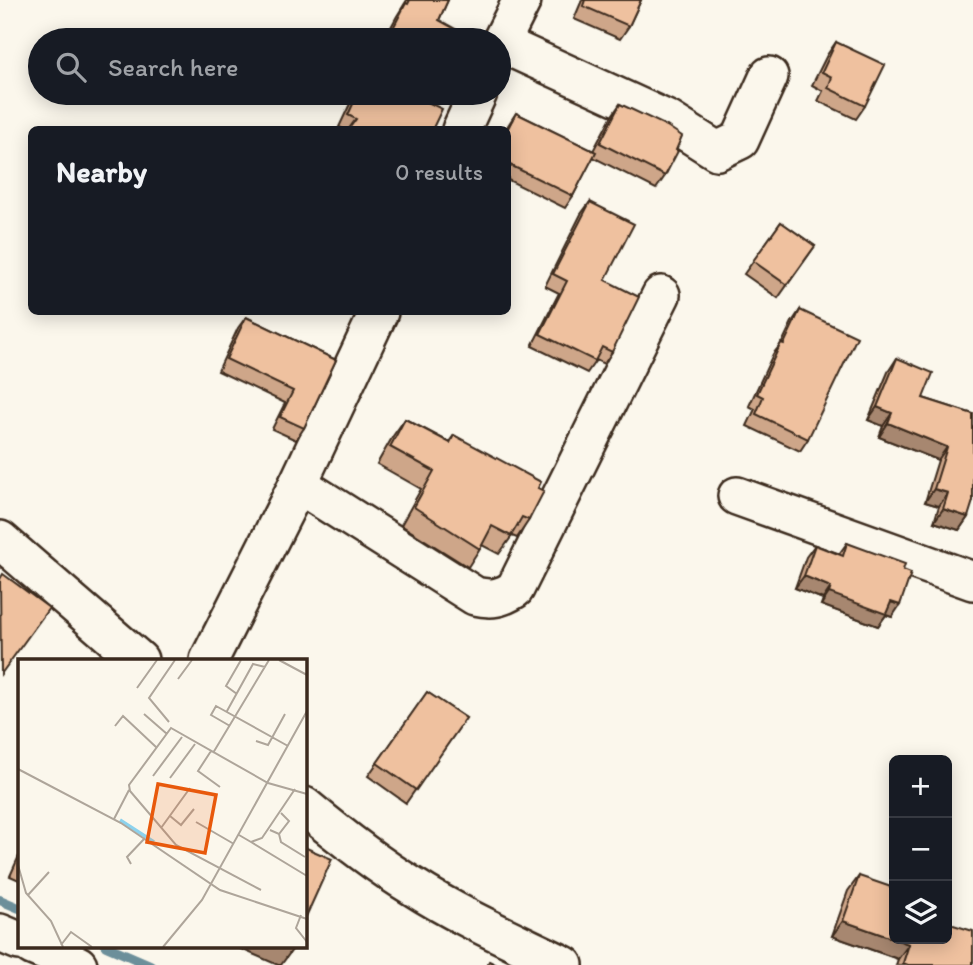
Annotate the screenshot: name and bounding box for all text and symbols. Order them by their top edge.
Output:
search box [28,28,511,105]
icon: search [52,48,90,86]
text: Search here [108,51,238,83]
text: Nearby [56,153,147,190]
text: 0 results [395,158,483,186]
inset map [18,659,306,948]
map controls [889,755,952,944]
button: + [889,755,952,818]
button: − [889,818,952,881]
button: layers [889,881,952,944]

